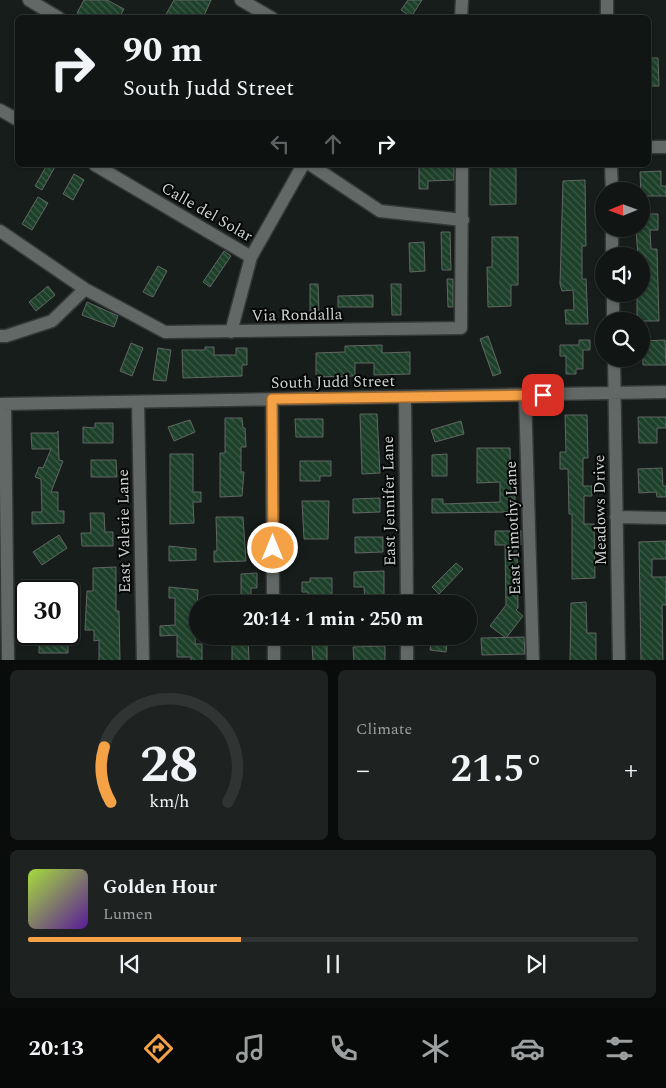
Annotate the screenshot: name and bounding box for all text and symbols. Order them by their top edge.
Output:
text: 90 m [123,24,203,77]
icon: right [40,35,105,100]
text: South Judd Street [123,72,294,105]
icon: left [266,130,294,158]
icon: ahead [319,130,347,158]
icon: right [372,130,400,158]
street label: Calle del Solar [157,176,257,248]
north arrow [595,182,650,238]
map controls [595,182,650,367]
button: sound [595,247,650,302]
street label: Via Rondalla [251,302,343,328]
button: search [595,312,650,367]
street label: South Judd Street [271,369,396,395]
pin [522,374,564,416]
icon: arrive [529,381,557,409]
street label: East Jennifer Lane [376,436,402,566]
street label: Meadows Drive [587,454,613,566]
street label: East Timothy Lane [499,460,527,596]
street label: East Valerie Lane [111,469,137,593]
position arrow [246,521,298,573]
speed limit sign: 30 [15,580,80,645]
text: 20:14 · 1 min · 250 m [243,605,423,634]
text: Climate [356,717,412,741]
text: 28 [140,726,198,805]
text: 21.5° [450,741,544,799]
text: − [356,749,370,792]
text: + [624,749,638,792]
text: km/h [149,788,189,815]
text: Golden Hour [103,873,217,902]
text: Lumen [103,902,153,926]
icon: previous [116,950,144,978]
icon: pause [319,950,347,978]
icon: next [522,950,550,978]
icon: directions [141,1031,176,1066]
icon: music [233,1031,268,1066]
icon: phone [326,1031,361,1066]
icon: climate [418,1031,453,1066]
icon: car [510,1031,545,1066]
icon: filters [602,1031,637,1066]
text: 20:13 [29,1032,84,1065]

